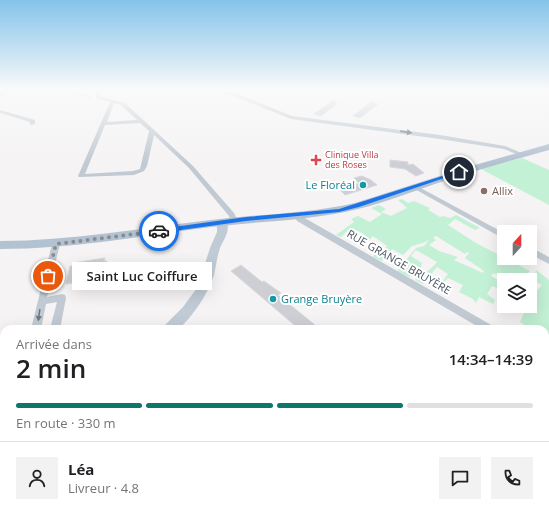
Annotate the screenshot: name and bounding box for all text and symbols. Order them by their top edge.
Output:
one-way arrow [400,129,412,135]
place label: Clinique Villa des Roses [325,148,379,171]
marker: Clinique Villa des Roses [310,154,322,166]
pin [442,155,476,189]
icon: home [448,161,470,183]
place label: Le Floréal [306,177,355,192]
marker: Le Floréal [358,180,368,190]
place label: Allix [492,183,513,198]
marker: Allix [479,186,489,196]
courier [139,211,179,251]
icon: car [148,220,170,242]
north arrow [497,225,537,265]
map controls [497,225,537,313]
street label: RUE GRANGE BRUYÈRE [344,226,454,298]
pin [31,259,65,293]
callout: Saint Luc Coiffure [72,262,212,290]
icon: bag [37,265,59,287]
text: Saint Luc Coiffure [87,267,197,285]
button: layers [497,273,537,313]
place label: Grange Bruyère [281,291,362,306]
marker: Grange Bruyère [268,294,278,304]
one-way arrow [36,309,42,321]
text: Arrivée dans [16,335,92,353]
text: 14:34–14:39 [449,349,533,369]
text: 2 min [16,350,86,386]
text: En route · 330 m [16,414,116,432]
button: person [16,457,58,499]
button: chat [439,457,481,499]
button: phone [491,457,533,499]
text: Léa [68,459,94,479]
text: Livreur · 4.8 [68,479,139,497]

